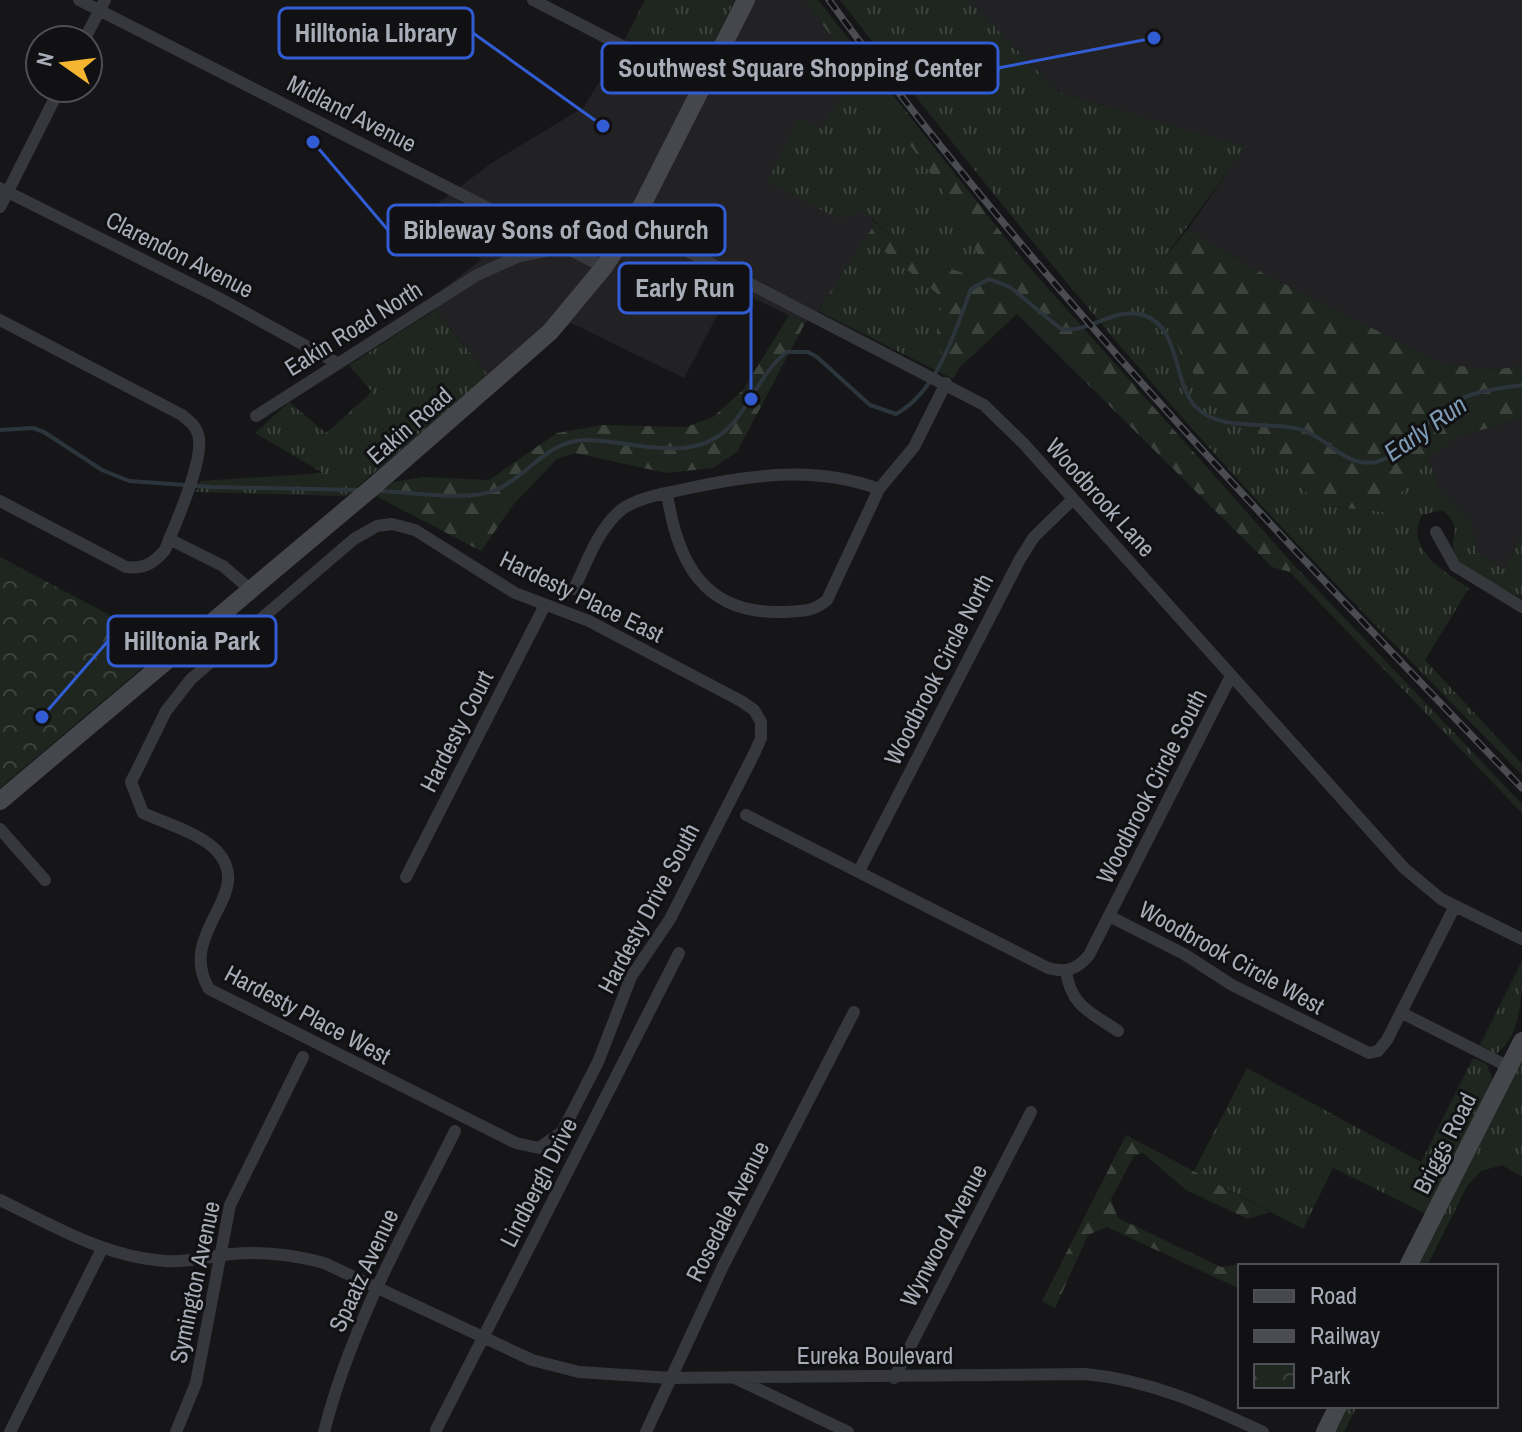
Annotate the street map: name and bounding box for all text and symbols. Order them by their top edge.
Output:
callout: Hilltonia Library [279,8,473,58]
text: Hilltonia Library [295,15,457,50]
north arrow [24,24,104,104]
callout: Southwest Square Shopping Center [602,43,998,93]
text: N [28,49,61,69]
text: Southwest Square Shopping Center [618,50,983,85]
street label: Midland Avenue [282,67,422,159]
street label: Clarendon Avenue [101,203,259,305]
callout: Bibleway Sons of God Church [388,205,725,255]
text: Bibleway Sons of God Church [403,212,709,247]
callout: Early Run [619,263,751,313]
text: Early Run [635,270,735,305]
street label: Eakin Road North [278,273,428,383]
street label: Eakin Road [360,379,458,471]
water label: Early Run [1377,387,1473,469]
street label: Woodbrook Lane [1039,431,1163,563]
street label: Hardesty Place East [495,543,670,650]
street label: Woodbrook Circle North [876,568,1000,770]
callout: Hilltonia Park [108,616,276,666]
text: Hilltonia Park [124,623,260,658]
street label: Hardesty Court [412,664,501,797]
street label: Woodbrook Circle South [1088,683,1214,889]
street label: Hardesty Drive South [590,817,706,999]
street label: Woodbrook Circle West [1134,893,1331,1021]
street label: Hardesty Place West [220,957,397,1071]
street label: Briggs Road [1405,1087,1483,1199]
street label: Lindbergh Drive [492,1112,584,1252]
street label: Rosedale Avenue [678,1135,776,1287]
street label: Wynwood Avenue [892,1158,994,1312]
street label: Symington Avenue [161,1198,227,1366]
street label: Spaatz Avenue [321,1203,405,1337]
legend [1238,1264,1498,1408]
text: Road [1310,1279,1357,1311]
text: Railway [1310,1319,1380,1351]
street label: Eureka Boulevard [797,1339,953,1371]
text: Park [1310,1359,1351,1391]

